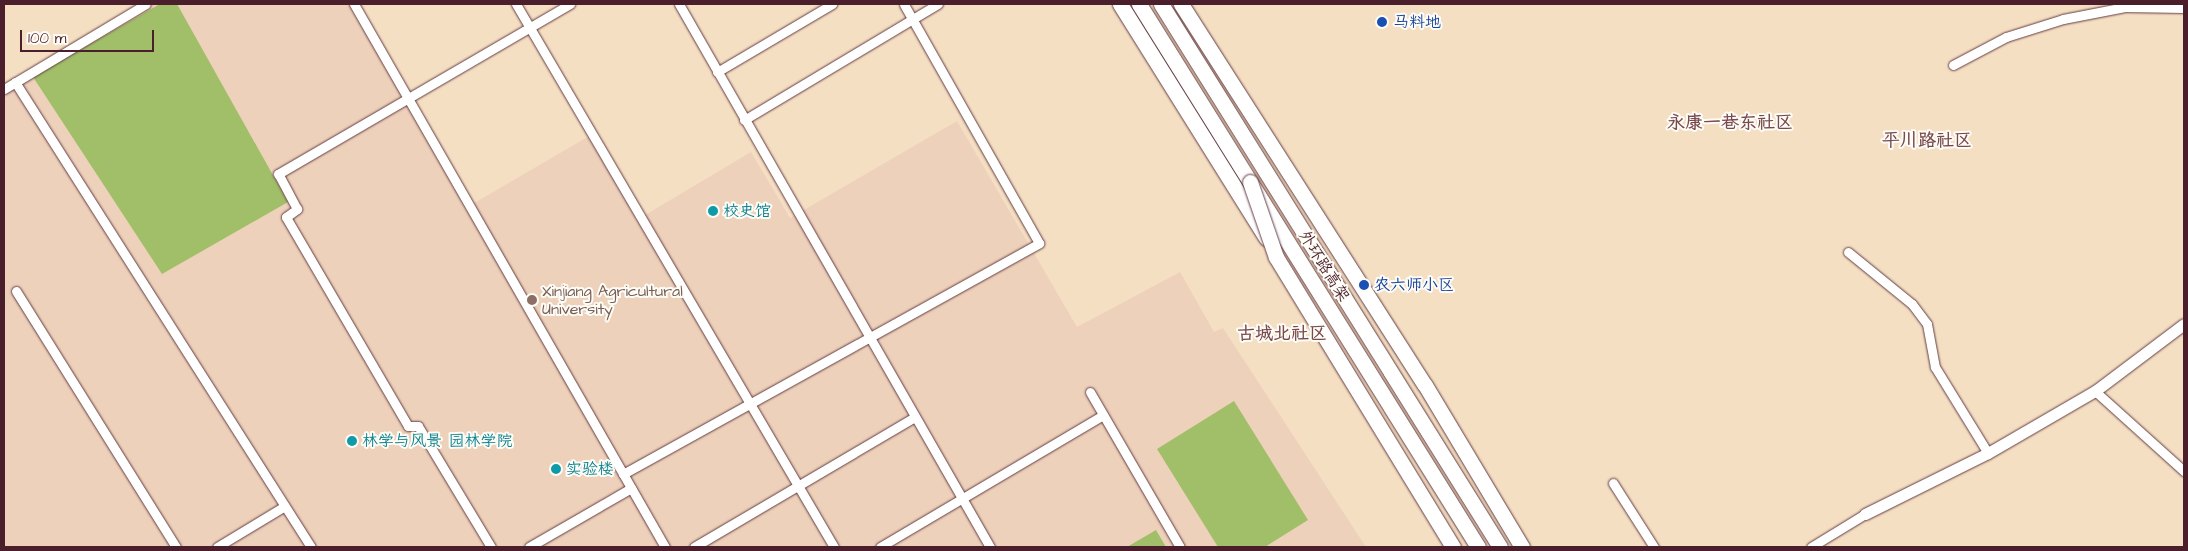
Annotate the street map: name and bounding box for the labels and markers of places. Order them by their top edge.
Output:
place label: 马料地 [1393,12,1441,32]
marker: 马料地 [1375,15,1389,29]
place label: 校史馆 [723,201,771,221]
marker: 校史馆 [707,205,719,217]
place label: 农六师小区 [1374,275,1454,295]
marker: 农六师小区 [1358,279,1370,291]
place label: Xinjiang Agricultural University [542,281,683,319]
marker: Xinjiang Agricultural University [526,294,538,306]
place label: 林学与风景 园林学院 [362,431,512,451]
marker: 林学与风景 园林学院 [346,435,358,447]
place label: 实验楼 [566,459,614,479]
marker: 实验楼 [550,463,562,475]

